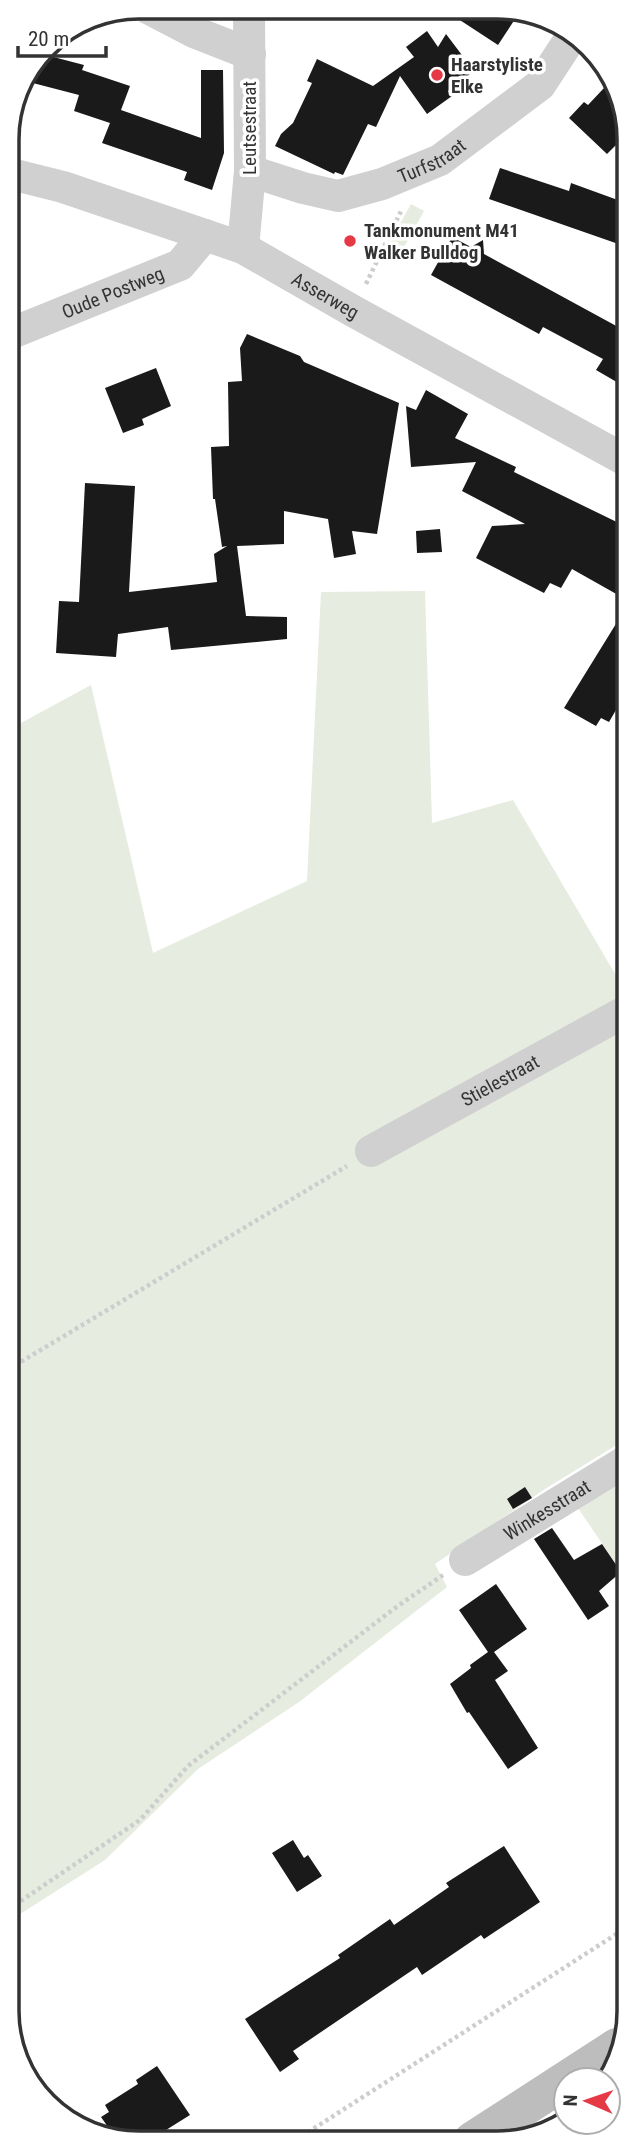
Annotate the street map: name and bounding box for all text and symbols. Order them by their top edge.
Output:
scale bar [18,14,105,58]
text: 20 m [28,27,69,51]
place label: Haarstyliste Elke [451,53,543,98]
marker: Haarstyliste Elke [429,67,445,83]
street label: Leutsestraat [238,81,261,175]
street label: Turfstraat [394,134,470,188]
place label: Tankmonument M41 Walker Bulldog [364,219,519,264]
marker: Tankmonument M41 Walker Bulldog [342,233,358,249]
street label: Oude Postweg [58,262,167,324]
street label: Asserweg [288,267,363,324]
street label: Stielestraat [457,1050,543,1111]
street label: Winkesstraat [499,1475,595,1546]
north arrow [552,2066,622,2136]
text: N [559,2094,582,2107]

